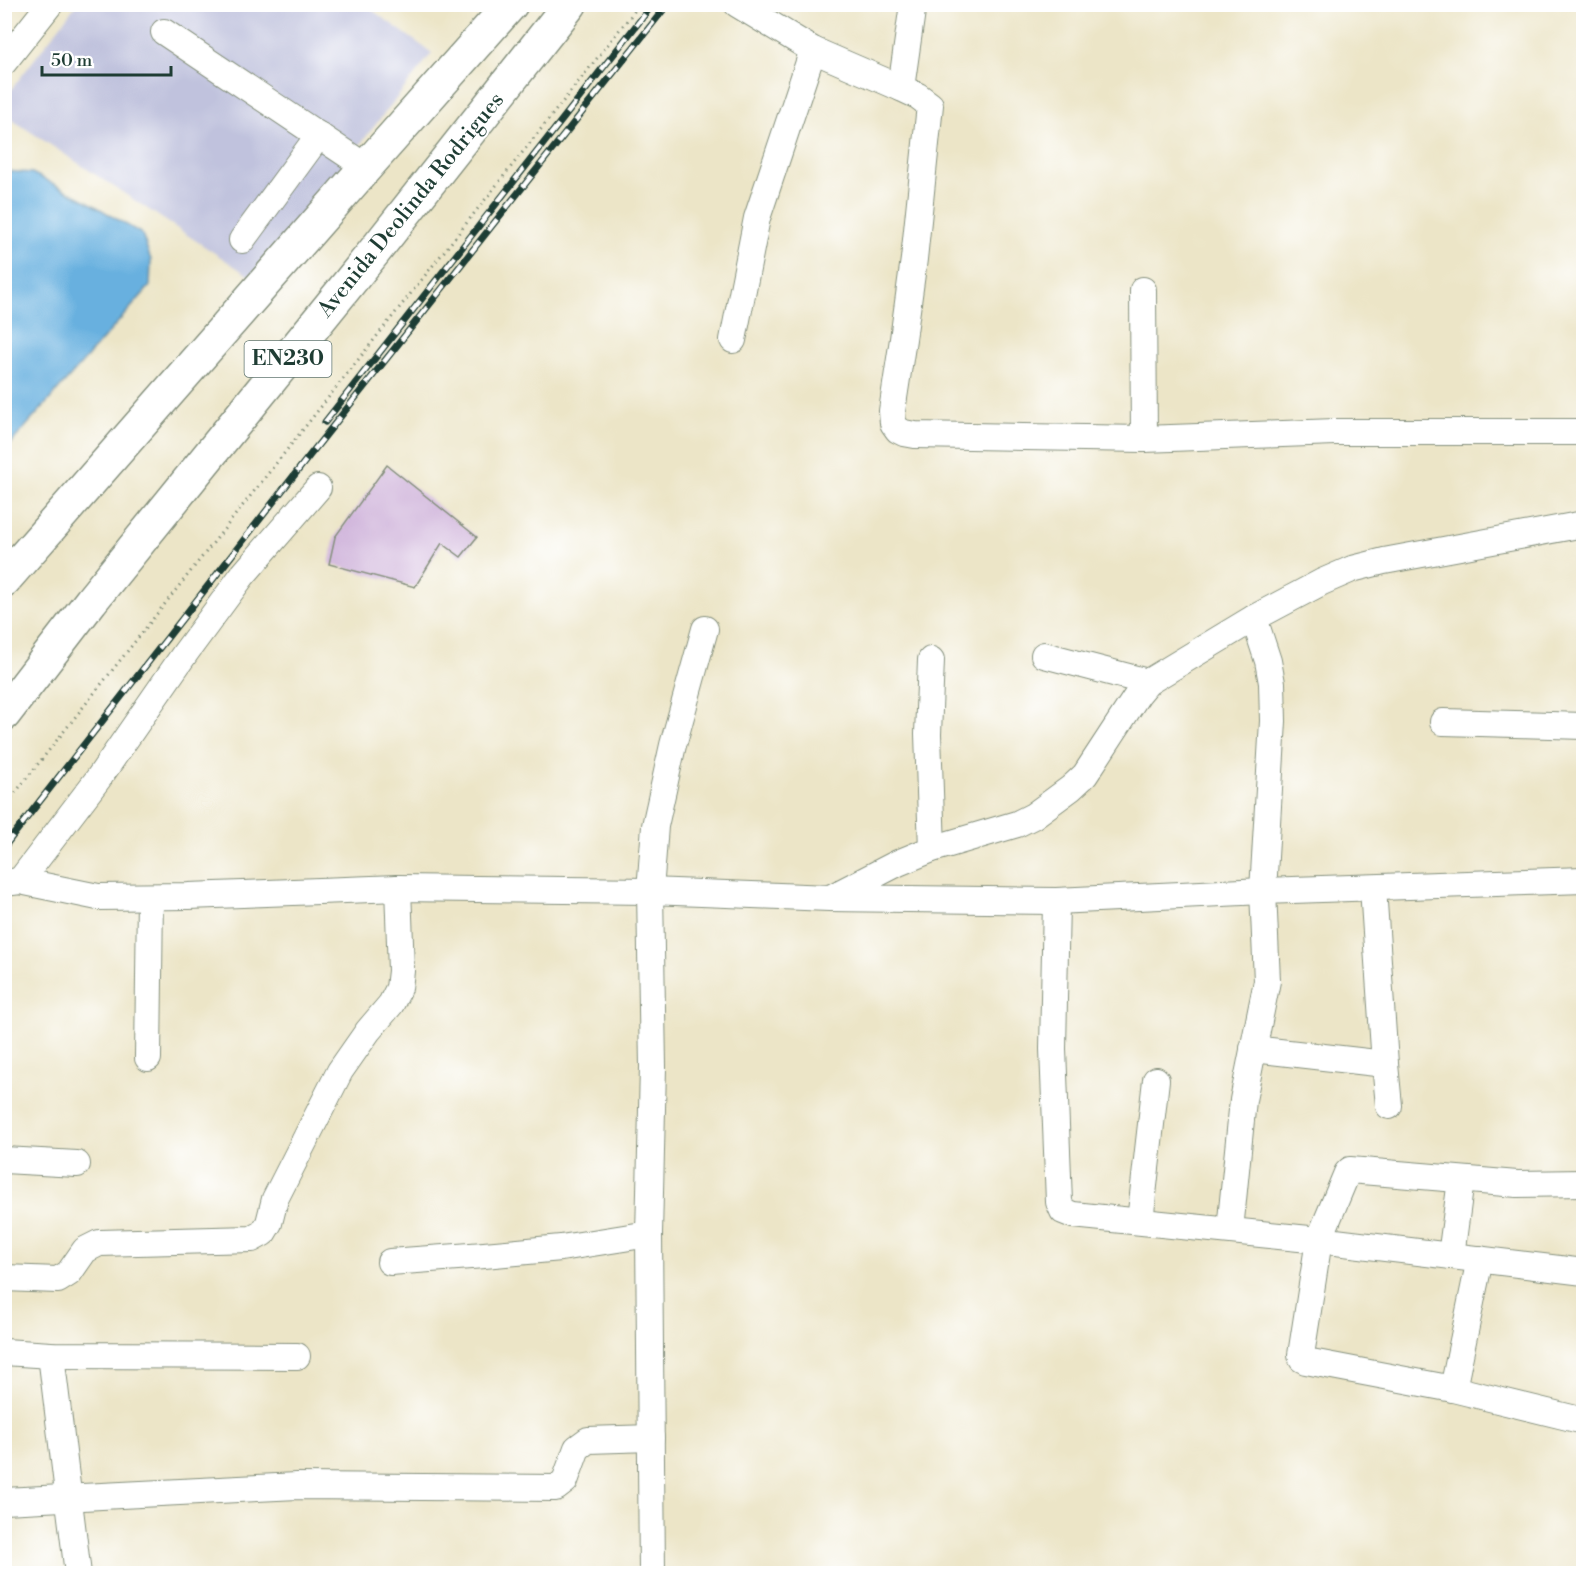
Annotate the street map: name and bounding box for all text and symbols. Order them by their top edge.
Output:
scale bar [42,39,171,77]
text: 50 m [51,49,93,72]
street label: Avenida Deolinda Rodrigues [311,87,510,324]
road number: EN230 [244,341,332,377]

